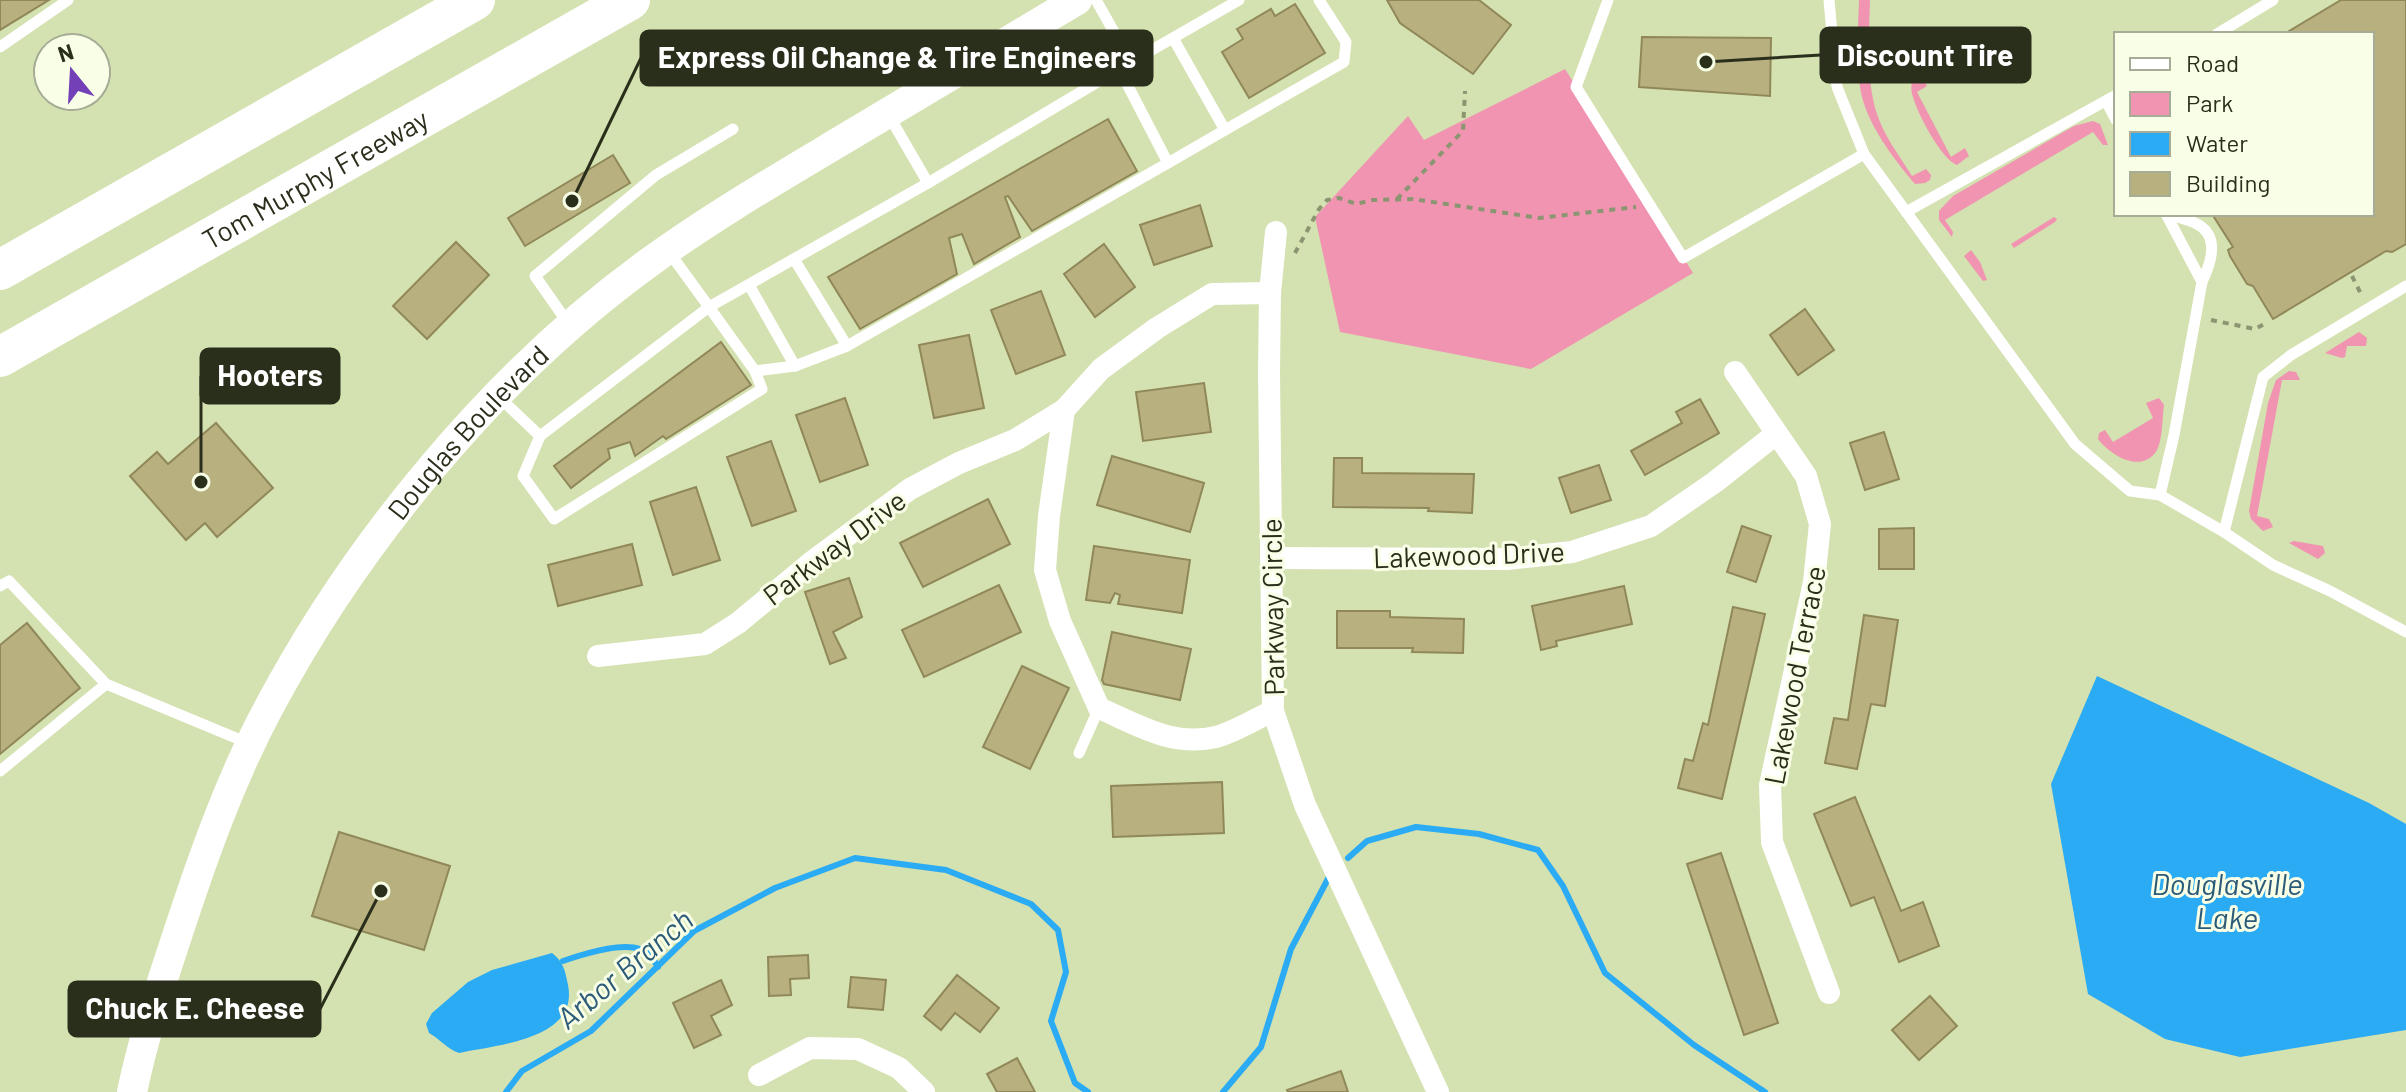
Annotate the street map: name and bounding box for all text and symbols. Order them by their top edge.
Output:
callout: Discount Tire [1821,28,2030,82]
callout: Express Oil Change & Tire Engineers [641,31,1152,85]
north arrow [32,32,112,112]
legend [2114,32,2374,216]
text: Discount Tire [1837,36,2013,72]
text: N [55,37,76,67]
text: Express Oil Change & Tire Engineers [658,38,1136,74]
text: Road [2186,48,2239,77]
text: Park [2186,88,2233,117]
street label: Tom Murphy Freeway [196,101,434,256]
text: Water [2186,128,2248,157]
text: Building [2186,168,2270,197]
street label: Douglas Boulevard [380,337,555,526]
callout: Hooters [201,349,339,403]
text: Hooters [217,356,323,392]
street label: Parkway Drive [756,482,912,612]
street label: Parkway Circle [1253,518,1291,696]
street label: Lakewood Drive [1373,534,1565,574]
street label: Lakewood Terrace [1756,563,1832,787]
water label: Douglasville Lake [2152,865,2302,935]
water label: Arbor Branch [549,901,699,1035]
callout: Chuck E. Cheese [69,982,320,1036]
text: Chuck E. Cheese [85,989,305,1025]

